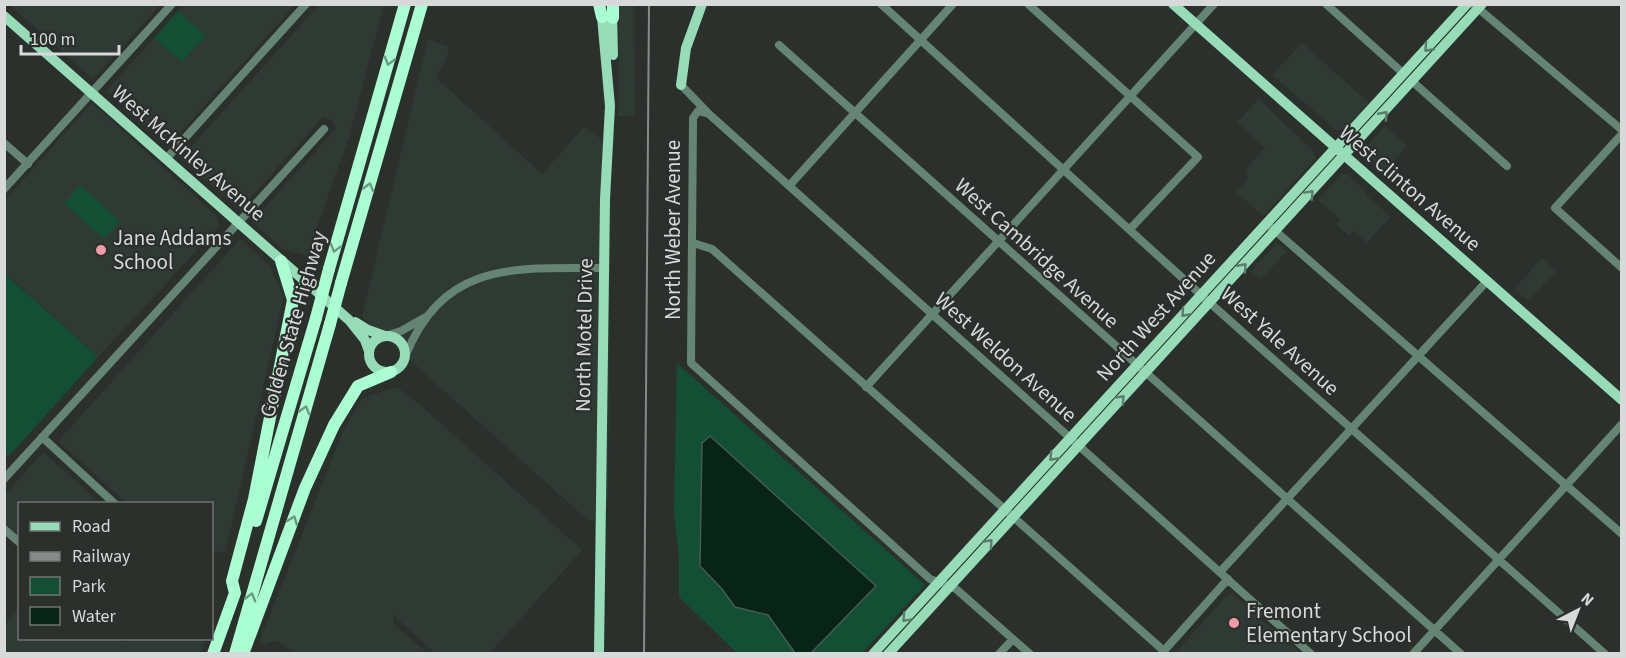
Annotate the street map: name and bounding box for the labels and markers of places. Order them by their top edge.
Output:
place label: Jane Addams School [113,223,231,277]
marker: Jane Addams School [94,243,108,257]
place label: Fremont Elementary School [1246,596,1412,650]
marker: Fremont Elementary School [1227,616,1241,630]

